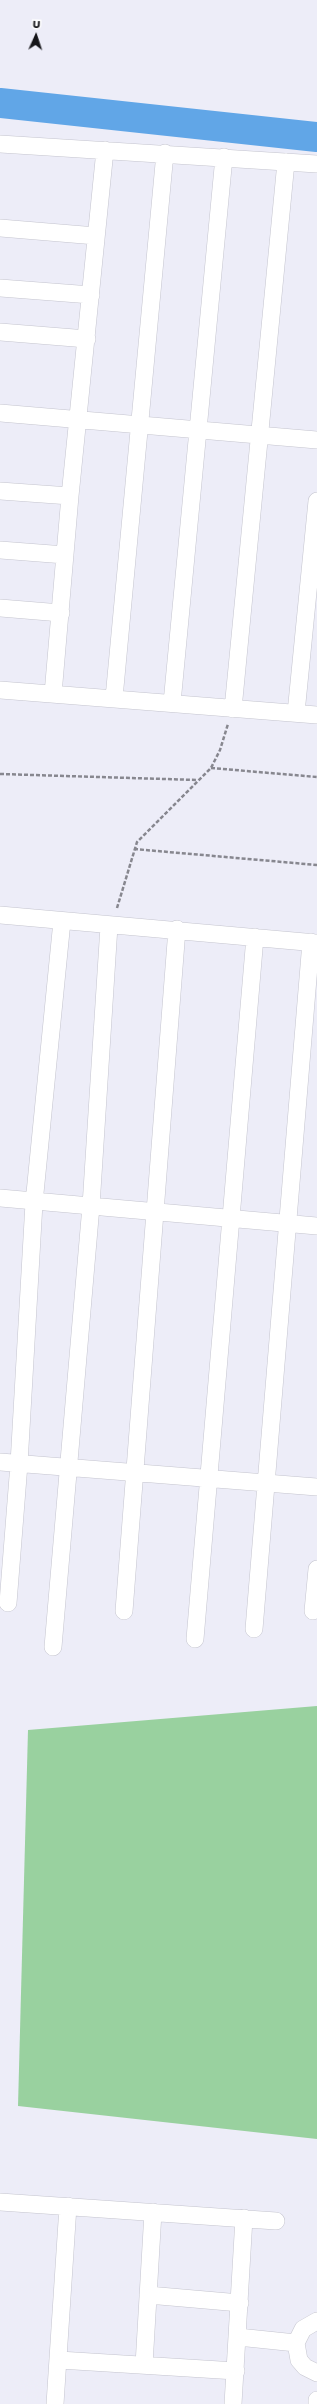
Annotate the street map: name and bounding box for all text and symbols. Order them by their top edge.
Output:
north arrow [16,16,56,56]
text: U [32,16,41,32]

